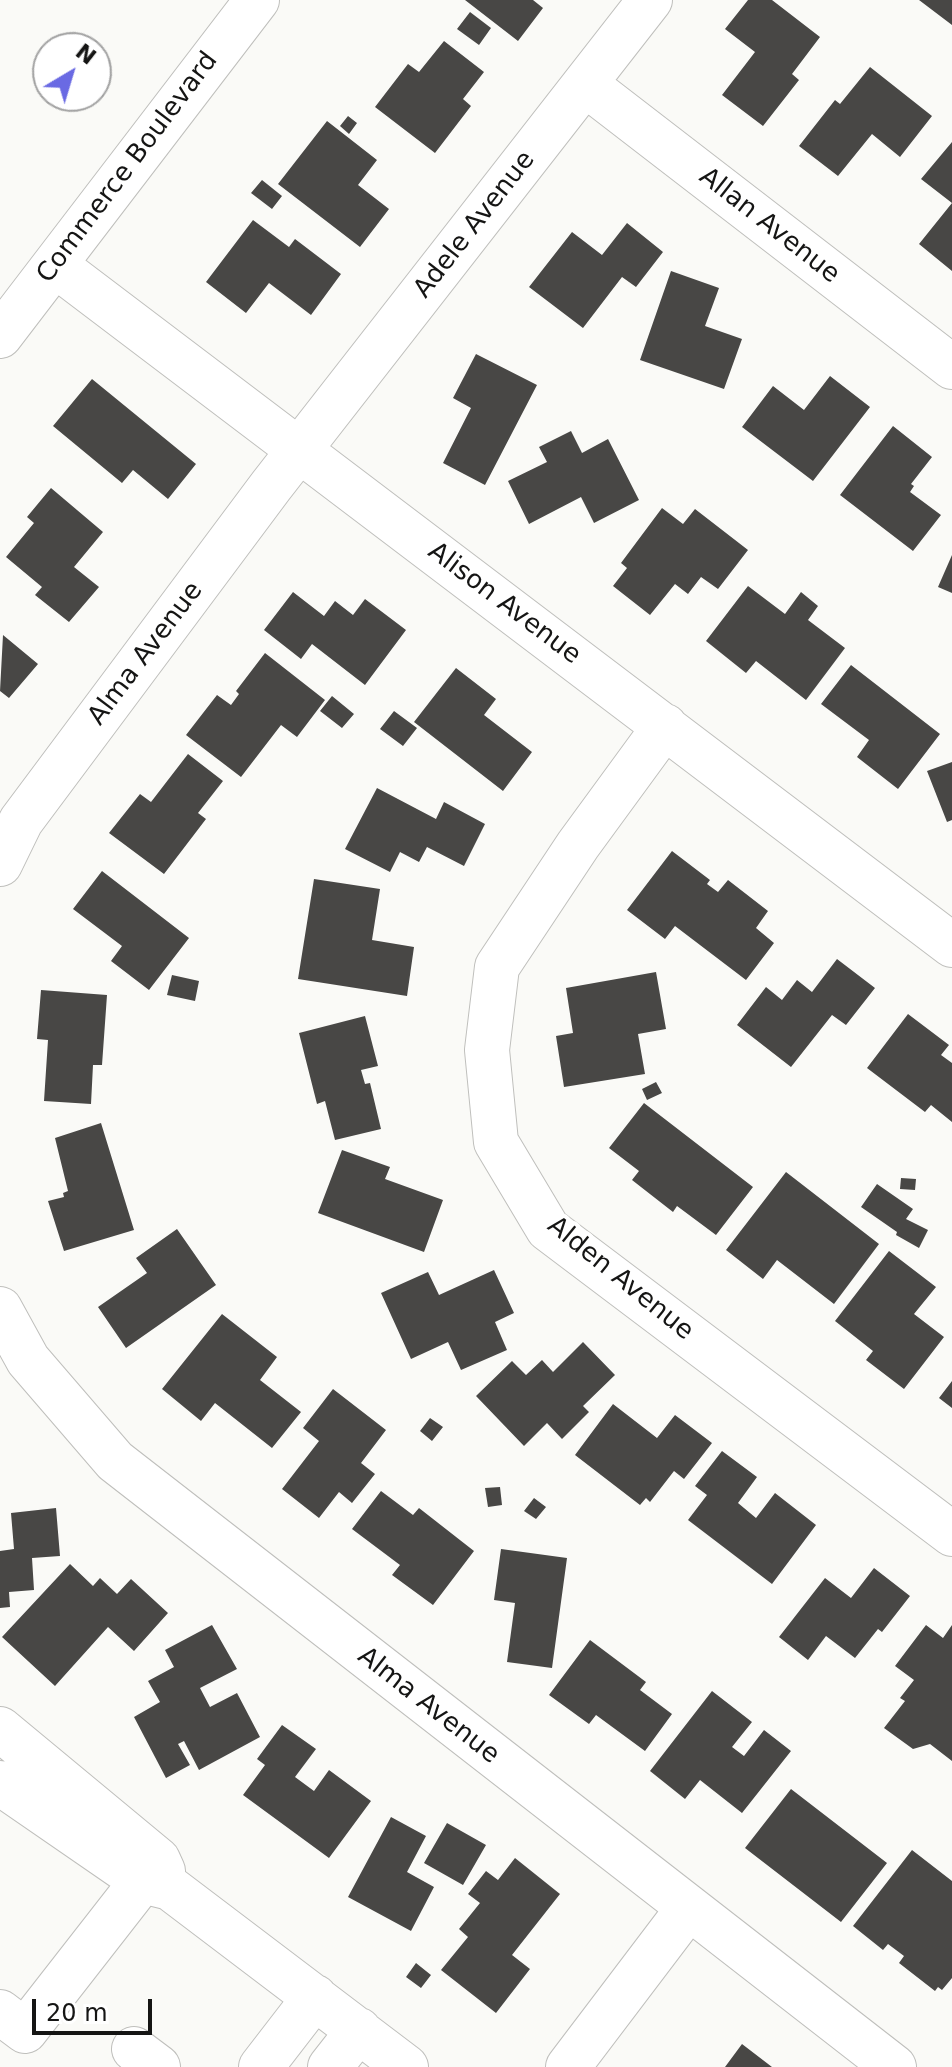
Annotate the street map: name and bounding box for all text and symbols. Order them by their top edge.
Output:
north arrow [32,32,112,112]
text: N [71,39,101,70]
street label: Commerce Boulevard [31,46,225,290]
street label: Adele Avenue [408,145,542,305]
street label: Allan Avenue [693,162,845,290]
street label: Alison Avenue [422,536,586,672]
street label: Alma Avenue [82,576,210,732]
street label: Alden Avenue [541,1211,699,1347]
street label: Alma Avenue [351,1641,505,1771]
scale bar [36,1983,156,2033]
text: 20 m [46,1999,108,2027]

